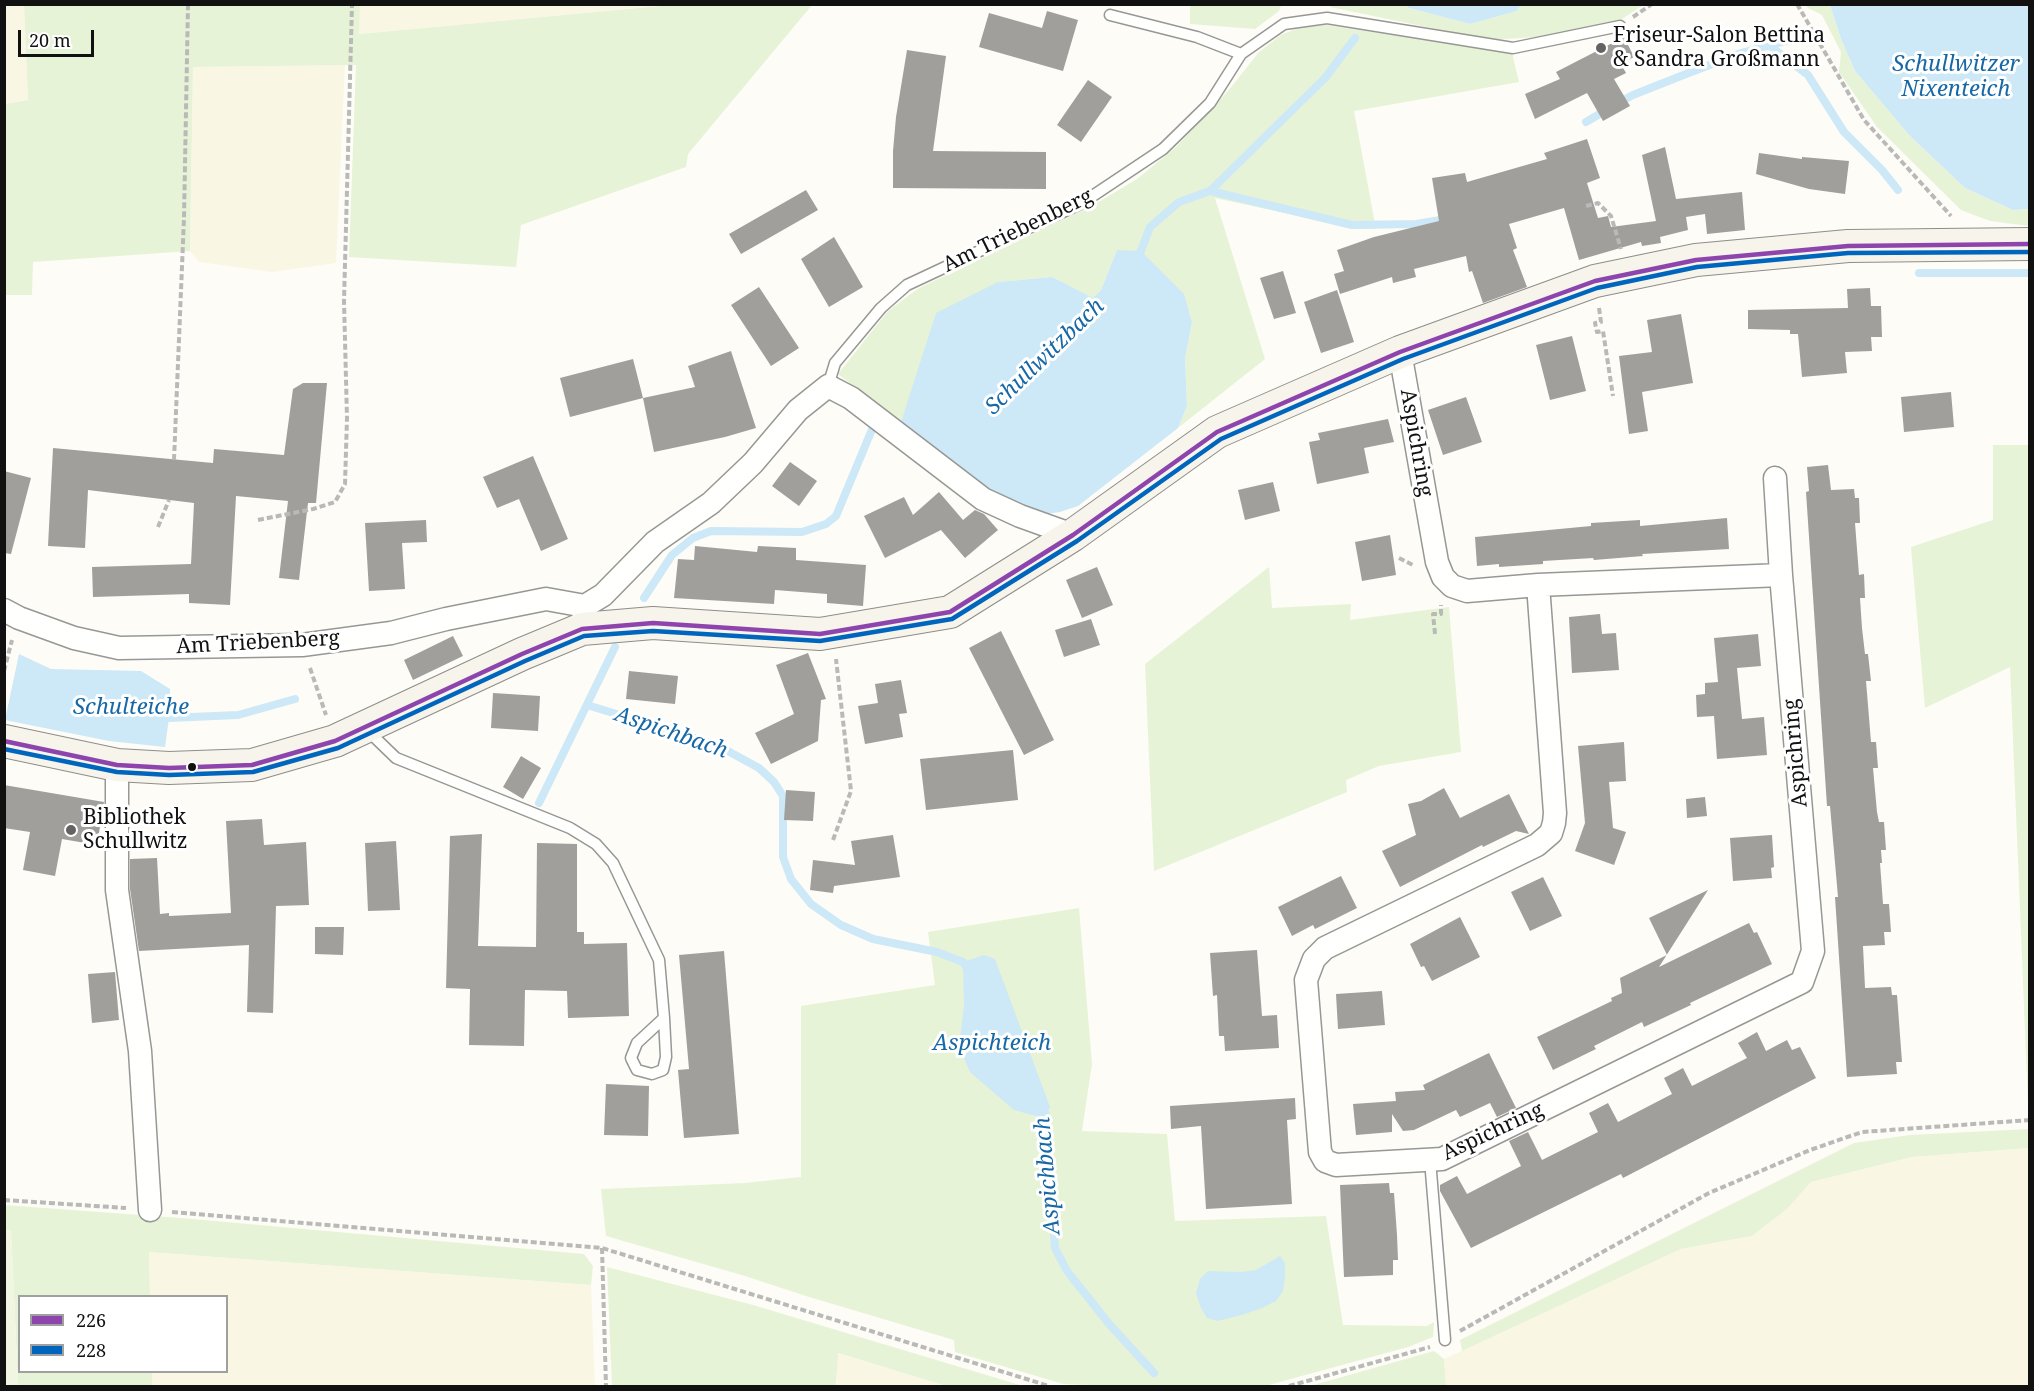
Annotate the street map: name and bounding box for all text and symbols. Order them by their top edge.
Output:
scale bar [21,18,98,56]
place label: Friseur-Salon Bettina & Sandra Großmann [1613,23,1825,73]
text: 20 m [29,28,71,52]
marker: Friseur-Salon Bettina & Sandra Großmann [1594,41,1608,55]
water label: Schullwitzer Nixenteich [1892,52,2020,104]
street label: Am Triebenberg [939,184,1097,278]
water label: Schullwitzbach [980,294,1110,420]
street label: Aspichring [1394,387,1438,499]
street label: Am Triebenberg [176,626,340,660]
water label: Schulteiche [73,695,189,721]
street label: Aspichring [1779,698,1813,808]
water label: Aspichbach [611,701,731,765]
unlabelled marker [186,761,198,773]
place label: Bibliothek Schullwitz [83,805,187,855]
marker: Bibliothek Schullwitz [64,823,78,837]
water label: Aspichteich [933,1031,1051,1057]
street label: Aspichring [1438,1098,1548,1166]
water label: Aspichbach [1030,1116,1066,1236]
legend [18,1295,228,1373]
text: 226 [76,1308,106,1332]
text: 228 [76,1338,106,1362]

